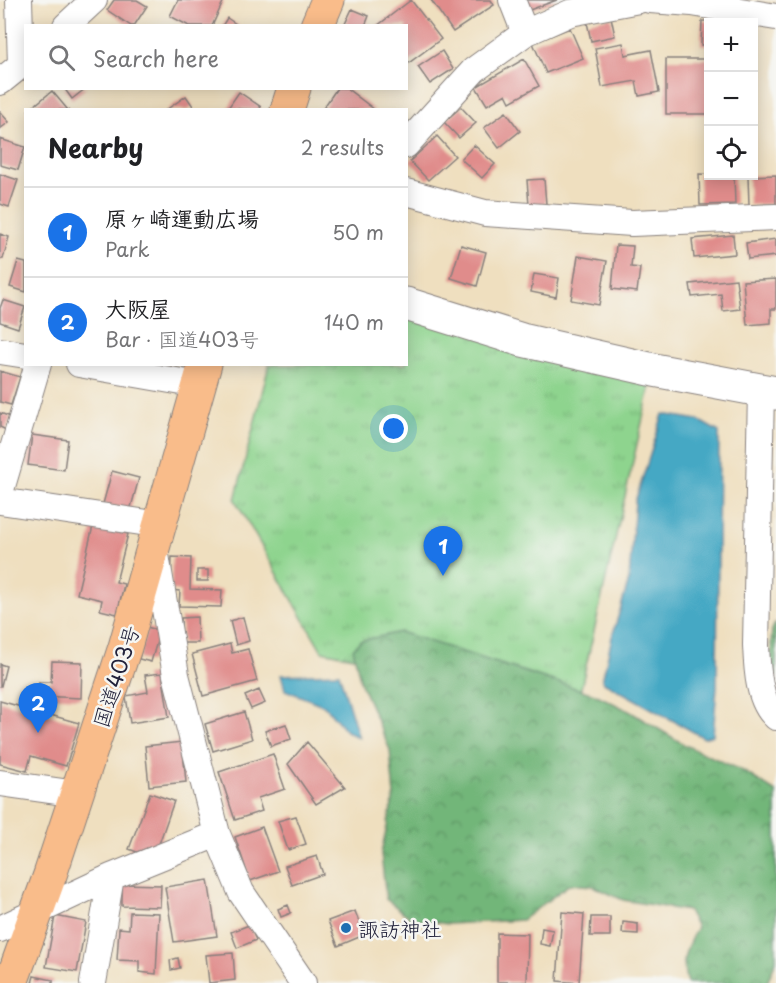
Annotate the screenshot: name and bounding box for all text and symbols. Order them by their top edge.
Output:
map controls [704,18,758,180]
button: + [704,18,758,72]
search box [24,24,408,90]
icon: search [45,41,78,74]
text: Search here [93,41,219,74]
button: − [704,72,758,126]
button: locate [704,126,758,180]
text: Nearby [48,128,143,167]
text: 2 results [301,132,384,162]
text: 原ヶ崎運動広場 [105,201,259,234]
text: 1 [63,217,72,247]
text: 50 m [332,217,384,247]
text: Park [105,234,150,264]
text: 大阪屋 [105,291,171,324]
text: 2 [60,307,75,337]
text: 140 m [324,307,384,337]
text: Bar · 国道403号 [105,324,259,354]
your location [379,414,408,443]
pin: 1 [424,526,462,576]
street label: 国道403号 [83,621,147,731]
pin: 2 [18,684,57,733]
place label: 諏訪神社 [358,912,442,944]
marker: 諏訪神社 [339,921,353,935]

